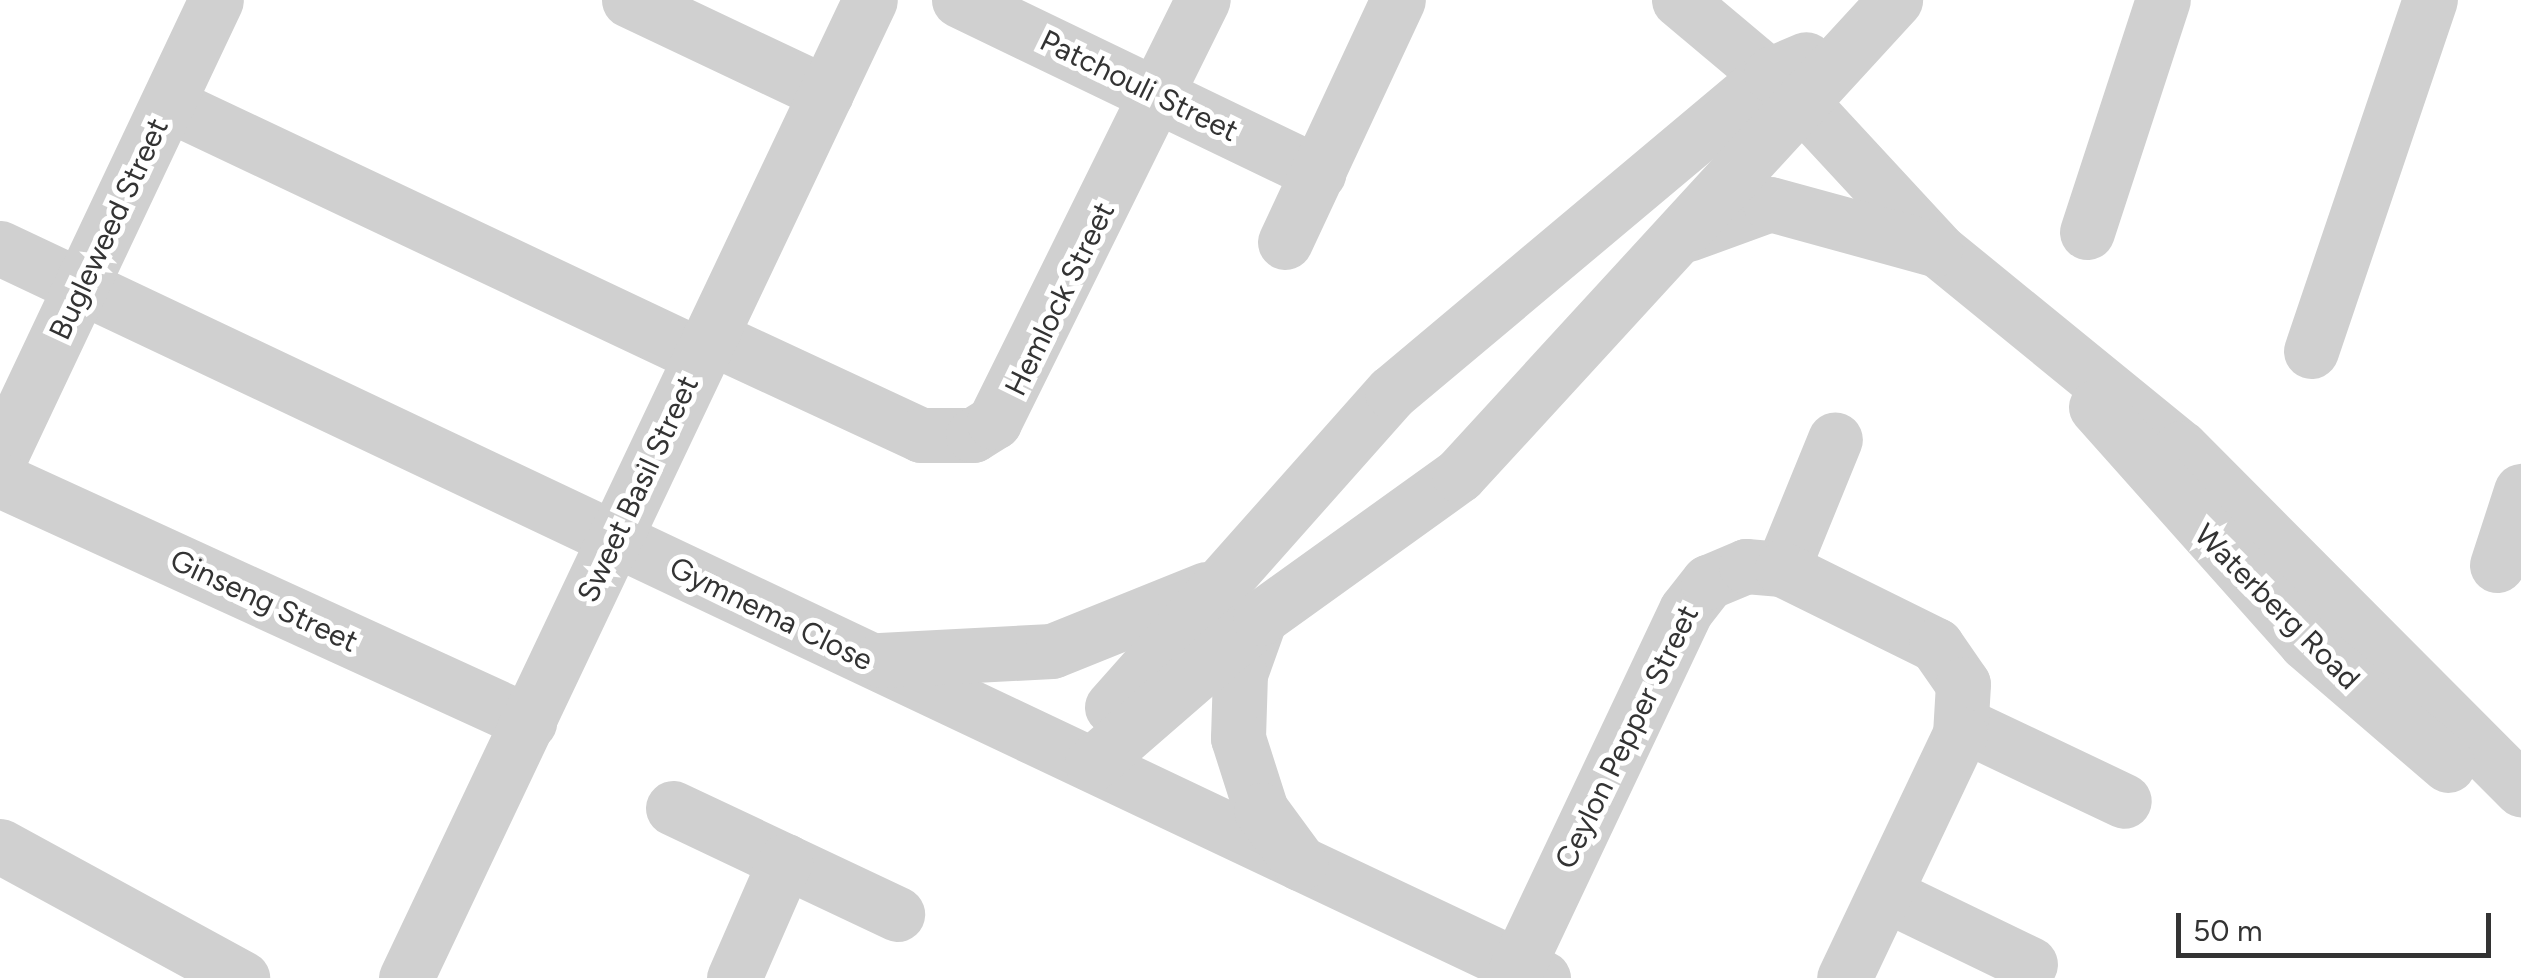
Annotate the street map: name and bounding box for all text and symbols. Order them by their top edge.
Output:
street label: Patchouli Street [1034,23,1244,149]
street label: Bugleweed Street [42,113,176,345]
street label: Hemlock Street [998,196,1122,402]
street label: Sweet Basil Street [570,370,706,608]
street label: Waterberg Road [2187,517,2367,697]
street label: Ginseng Street [165,542,363,660]
street label: Gymnema Close [664,549,878,679]
street label: Ceylon Pepper Street [1548,600,1706,874]
scale bar [2181,893,2496,955]
text: 50 m [2193,912,2262,949]

